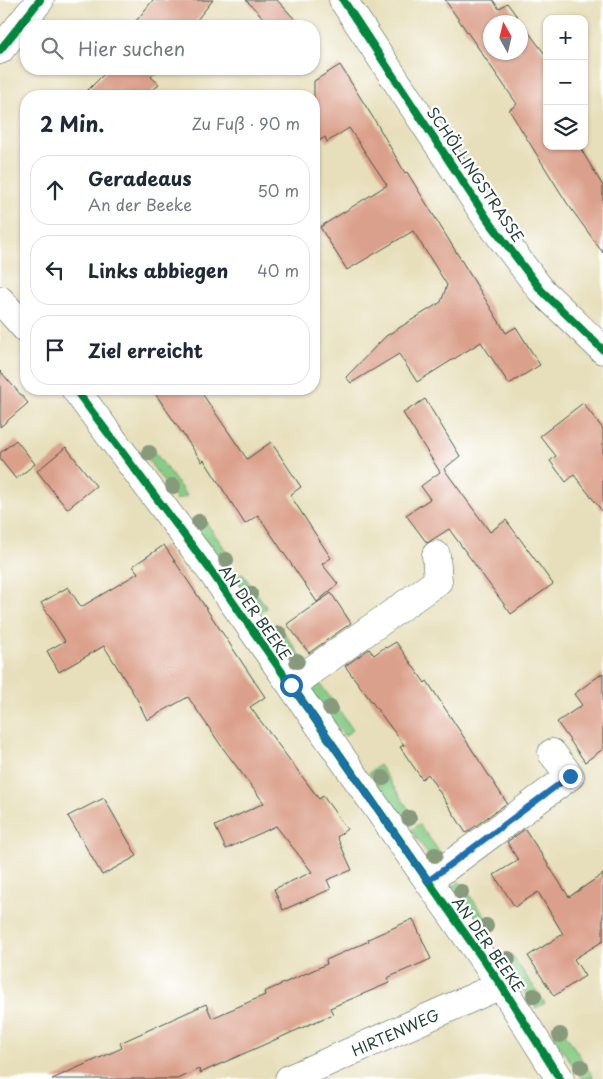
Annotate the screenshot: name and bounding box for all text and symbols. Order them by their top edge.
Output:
north arrow [483,15,528,60]
map controls [543,15,588,150]
button: + [543,15,588,60]
search box [20,20,320,75]
icon: search [38,34,66,62]
text: Hier suchen [78,34,185,62]
button: − [543,60,588,105]
street label: SCHÖLLINGSTRASSE [422,102,530,246]
button: layers [543,105,588,150]
text: 2 Min. [40,107,104,139]
text: Zu Fuß · 90 m [192,111,300,135]
text: Geradeaus [88,164,192,192]
icon: ahead [41,176,69,204]
text: 50 m [258,178,299,202]
text: An der Beeke [88,192,192,216]
icon: left [41,256,69,284]
text: Links abbiegen [88,256,228,284]
text: 40 m [257,258,299,282]
icon: arrive [41,336,69,364]
text: Ziel erreicht [88,336,203,364]
street label: AN DER BEEKE [214,559,298,665]
route start [280,674,303,697]
route end [559,765,582,788]
street label: AN DER BEEKE [447,891,531,997]
street label: HIRTENWEG [348,1002,442,1062]

